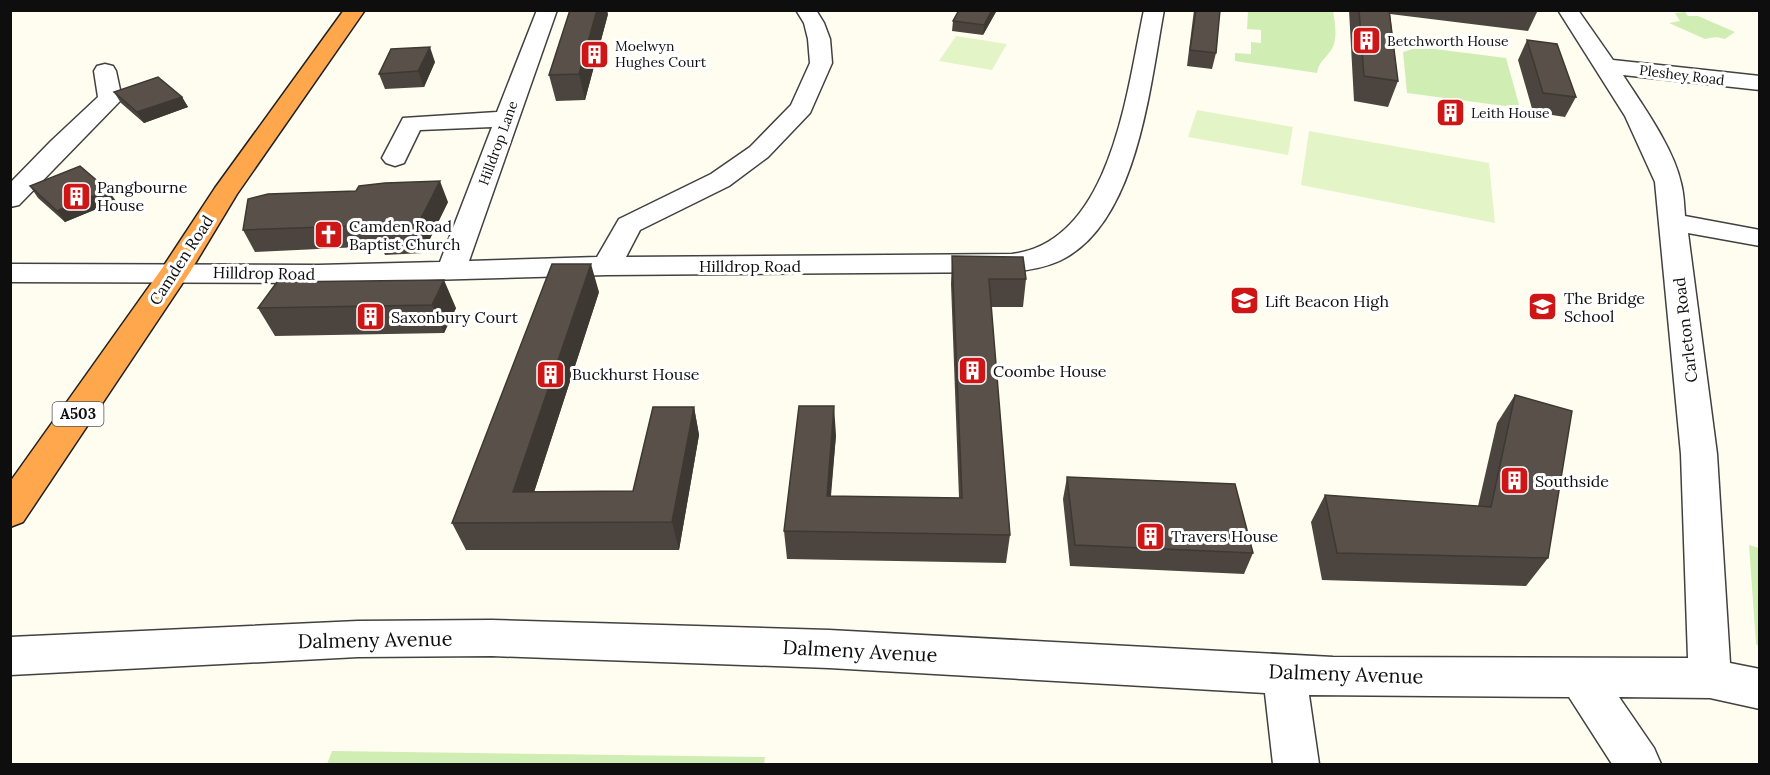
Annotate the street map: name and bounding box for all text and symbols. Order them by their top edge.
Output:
building icon: Betchworth House [1350,25,1382,57]
place label: Betchworth House [1387,32,1509,50]
place label: Moelwyn Hughes Court [615,37,707,71]
building icon: Moelwyn Hughes Court [578,38,610,70]
street label: Pleshey Road [1638,61,1726,89]
building icon: Leith House [1434,97,1466,129]
street label: Hilldrop Lane [474,98,522,188]
place label: Leith House [1471,104,1550,122]
place label: Pangbourne House [97,177,188,215]
building icon: Pangbourne House [60,180,92,212]
street label: Camden Road [145,211,218,309]
place label: Camden Road Baptist Church [349,216,461,254]
church icon: Camden Road Baptist Church [312,219,344,251]
street label: Hilldrop Road [699,256,802,276]
street label: Hilldrop Road [213,262,316,284]
street label: Carleton Road [1669,276,1701,384]
school or university icon: Lift Beacon High [1228,285,1260,317]
place label: The Bridge School [1564,288,1645,326]
place label: Lift Beacon High [1265,291,1389,311]
school or university icon: The Bridge School [1527,291,1559,323]
building icon: Saxonbury Court [354,301,386,333]
place label: Saxonbury Court [391,307,519,327]
building icon: Coombe House [956,355,988,387]
building icon: Buckhurst House [535,358,567,390]
place label: Coombe House [993,361,1107,381]
place label: Buckhurst House [572,364,700,384]
road number: A503 [52,402,104,426]
building icon: Southside [1498,465,1530,497]
place label: Southside [1535,471,1609,491]
building icon: Travers House [1134,520,1166,552]
place label: Travers House [1171,526,1279,546]
street label: Dalmeny Avenue [297,626,453,653]
street label: Dalmeny Avenue [782,634,938,667]
street label: Dalmeny Avenue [1268,658,1424,689]

